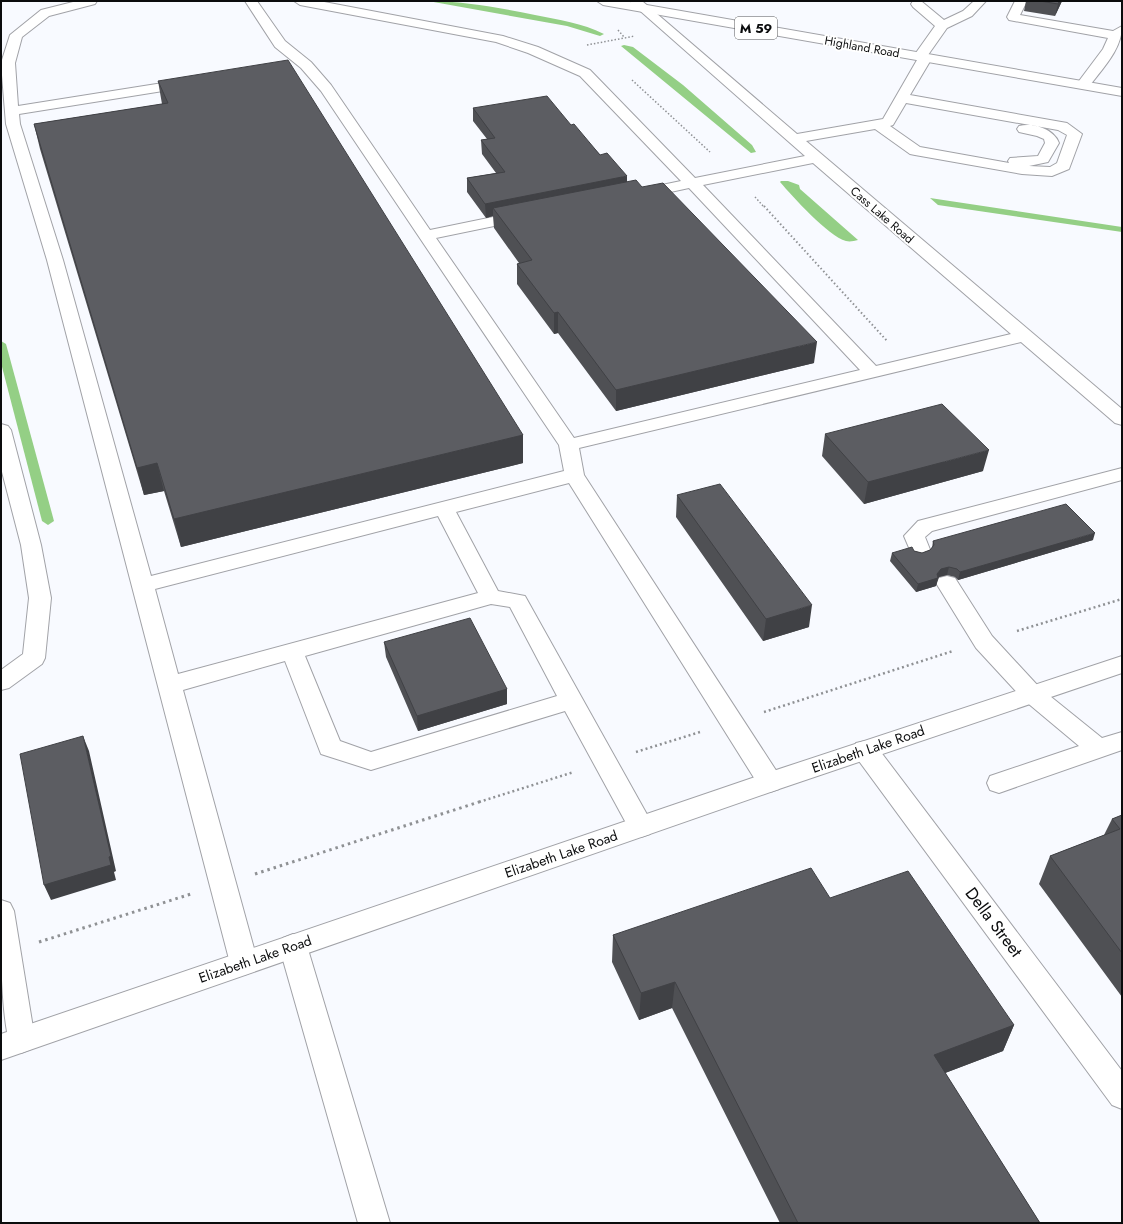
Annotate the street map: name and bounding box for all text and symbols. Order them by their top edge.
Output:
road number: M 59 [735,17,777,39]
street label: Highland Road [823,32,901,62]
street label: Cass Lake Road [846,182,918,248]
street label: Elizabeth Lake Road [809,720,927,778]
street label: Elizabeth Lake Road [502,825,620,883]
street label: Della Street [960,882,1028,962]
street label: Elizabeth Lake Road [196,930,314,988]

